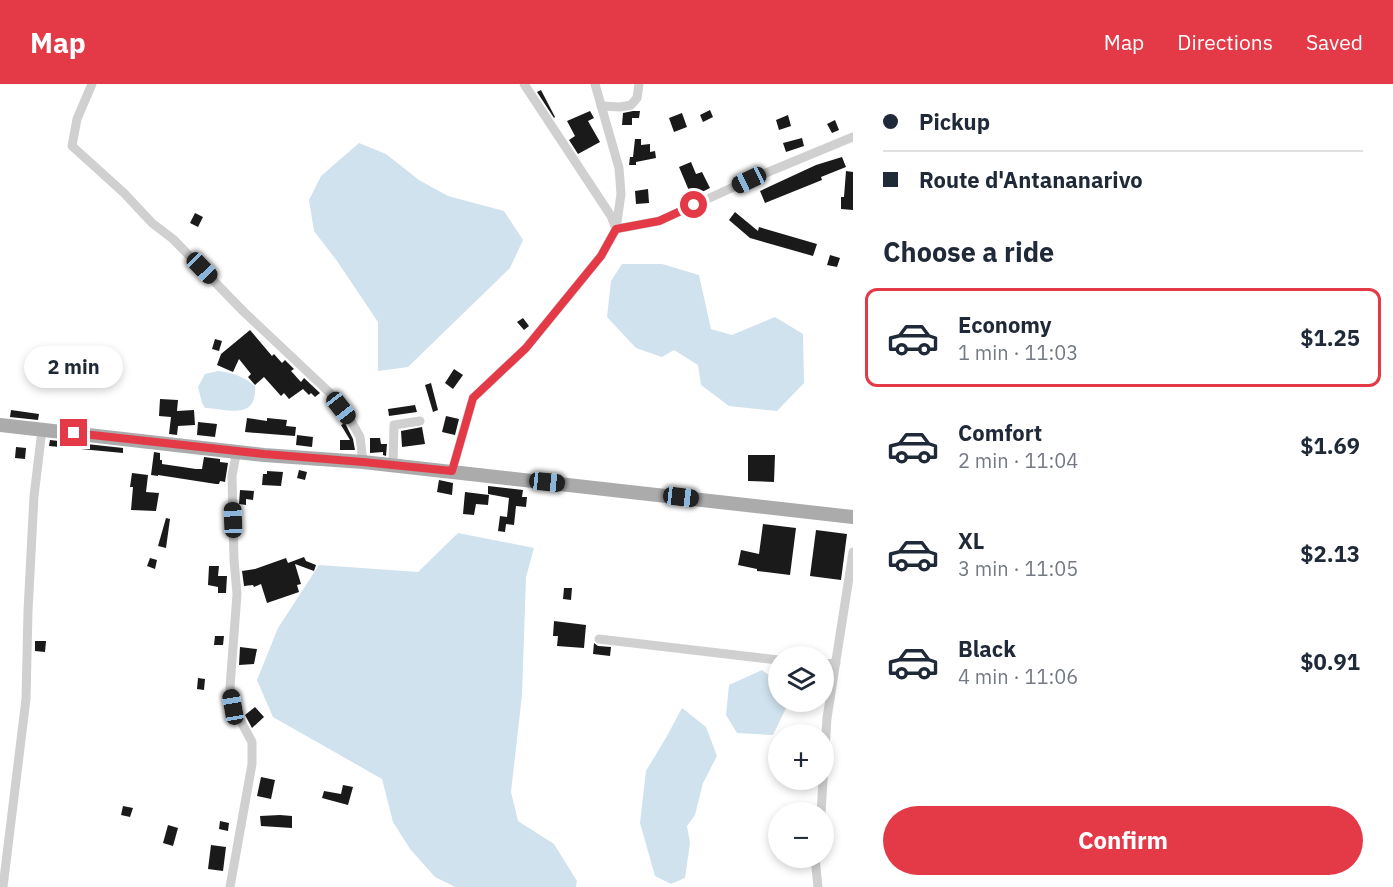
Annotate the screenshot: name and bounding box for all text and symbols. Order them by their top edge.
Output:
text: Map [30,24,86,61]
text: Map [1104,28,1144,56]
text: Directions [1177,28,1273,56]
text: Saved [1306,28,1363,56]
text: Pickup [919,107,990,136]
car [729,164,769,196]
text: Route d'Antananarivo [919,165,1143,194]
route start [680,191,707,218]
text: Choose a ride [883,234,1054,269]
car [183,249,221,287]
text: Economy [958,310,1052,339]
icon: car [886,311,940,365]
text: $1.25 [1300,323,1360,352]
text: 1 min · 11:03 [958,339,1078,366]
callout: 2 min [25,346,124,388]
text: 2 min [47,353,100,380]
car [323,388,359,428]
text: Comfort [958,418,1042,447]
route end [60,419,87,446]
icon: car [886,419,940,473]
text: $1.69 [1300,431,1360,460]
text: 2 min · 11:04 [958,447,1078,474]
car [528,471,566,493]
car [662,486,700,508]
car [223,502,243,538]
text: XL [958,526,984,555]
icon: car [886,527,940,581]
text: $2.13 [1300,539,1360,568]
text: 3 min · 11:05 [958,555,1078,582]
text: Black [958,634,1016,663]
icon: car [886,635,940,689]
map controls [768,646,834,868]
button: layers [768,646,834,712]
text: $0.91 [1300,647,1360,676]
text: 4 min · 11:06 [958,663,1078,690]
car [221,688,245,726]
button: + [768,724,834,790]
button: − [768,802,834,868]
button: Confirm [883,806,1363,875]

